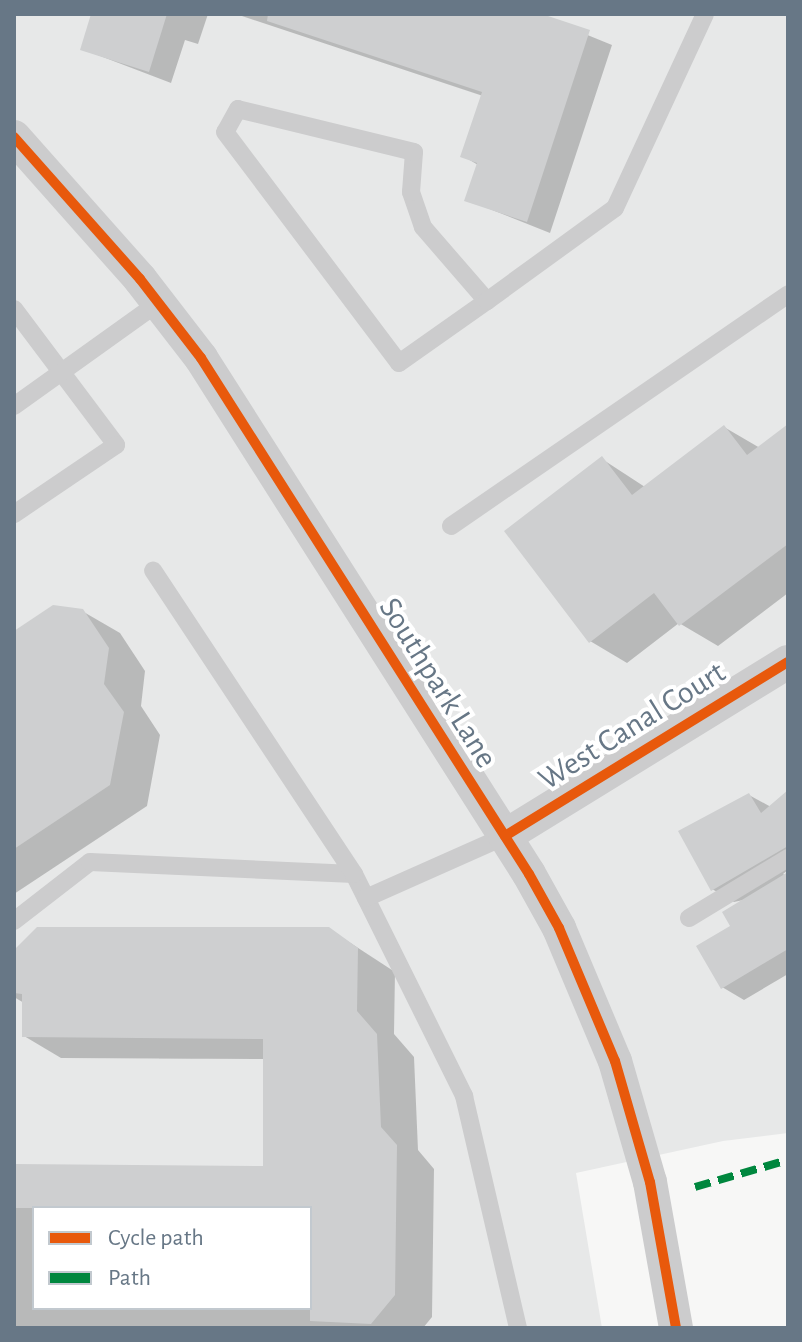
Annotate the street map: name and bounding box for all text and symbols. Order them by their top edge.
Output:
street label: Southpark Lane [370,591,506,775]
street label: West Canal Court [531,653,733,799]
legend [32,1206,312,1310]
text: Cycle path [108,1226,204,1250]
text: Path [108,1266,151,1290]

